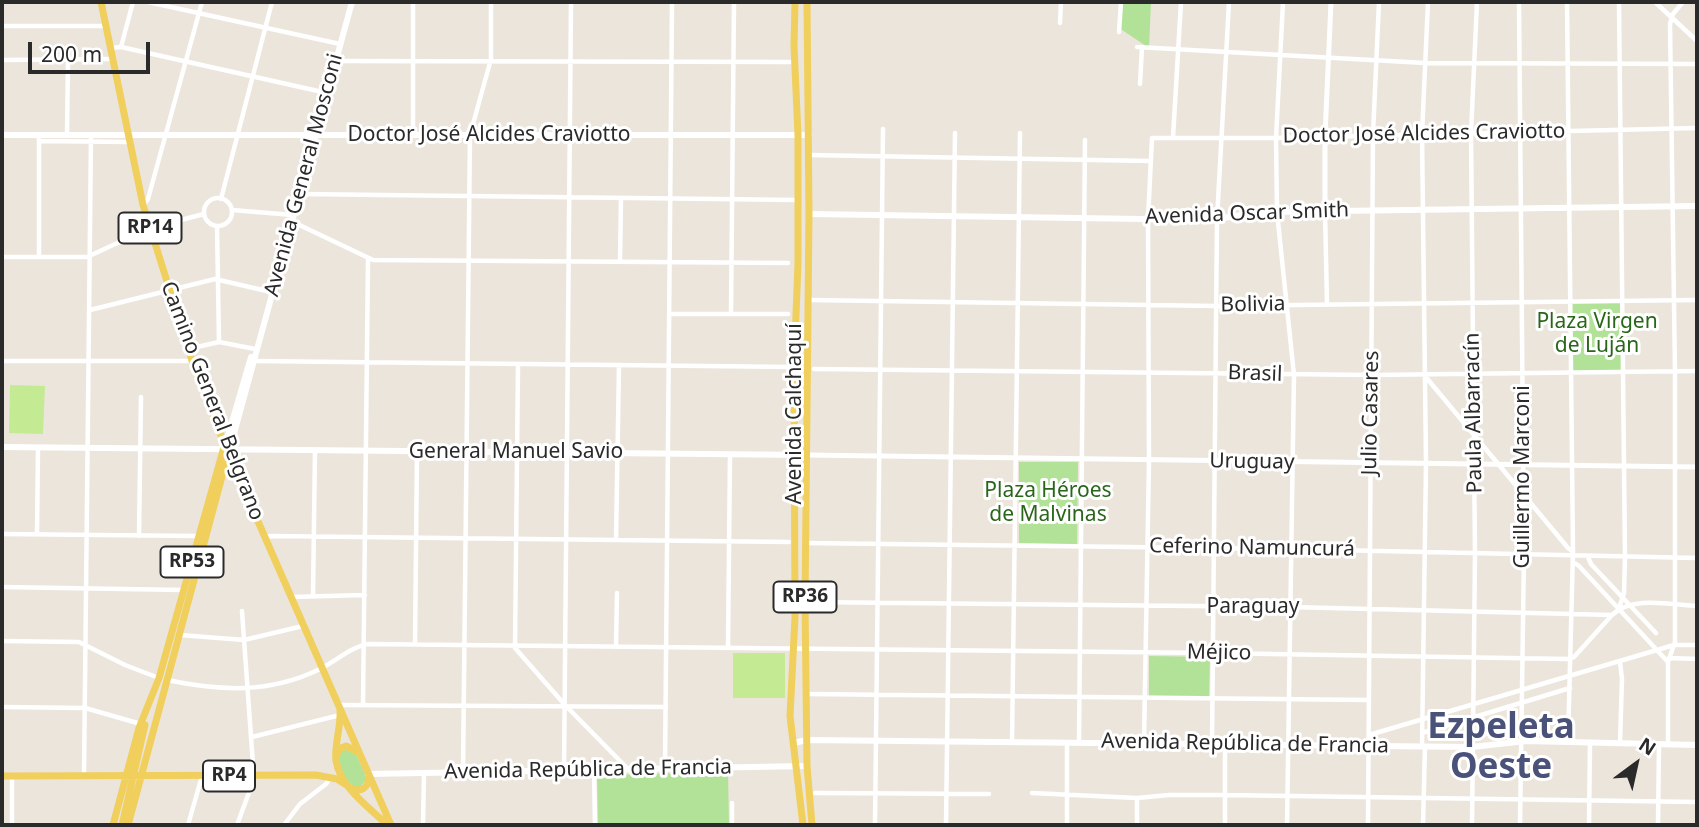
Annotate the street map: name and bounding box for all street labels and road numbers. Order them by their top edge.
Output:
street label: Avenida General Mosconi [259,51,349,299]
street label: Doctor José Alcides Craviotto [1282,119,1566,149]
street label: Doctor José Alcides Craviotto [348,122,630,148]
street label: Avenida Oscar Smith [1145,198,1349,230]
road number: RP14 [118,212,182,244]
street label: Camino General Belgrano [155,278,269,524]
street label: Bolivia [1220,292,1286,318]
street label: Avenida Calchaquí [782,323,808,505]
street label: Paula Albarracín [1460,332,1488,494]
street label: Julio Casares [1357,350,1385,476]
street label: Brasil [1227,360,1283,388]
street label: Guillermo Marconi [1510,385,1536,569]
street label: General Manuel Savio [409,439,623,465]
street label: Uruguay [1209,449,1295,475]
street label: Ceferino Namuncurá [1149,534,1355,562]
road number: RP53 [160,547,224,578]
road number: RP36 [774,582,836,612]
street label: Paraguay [1207,594,1299,620]
street label: Méjico [1187,640,1251,666]
street label: Avenida República de Francia [1101,729,1389,759]
street label: Avenida República de Francia [444,755,732,785]
road number: RP4 [203,761,255,792]

